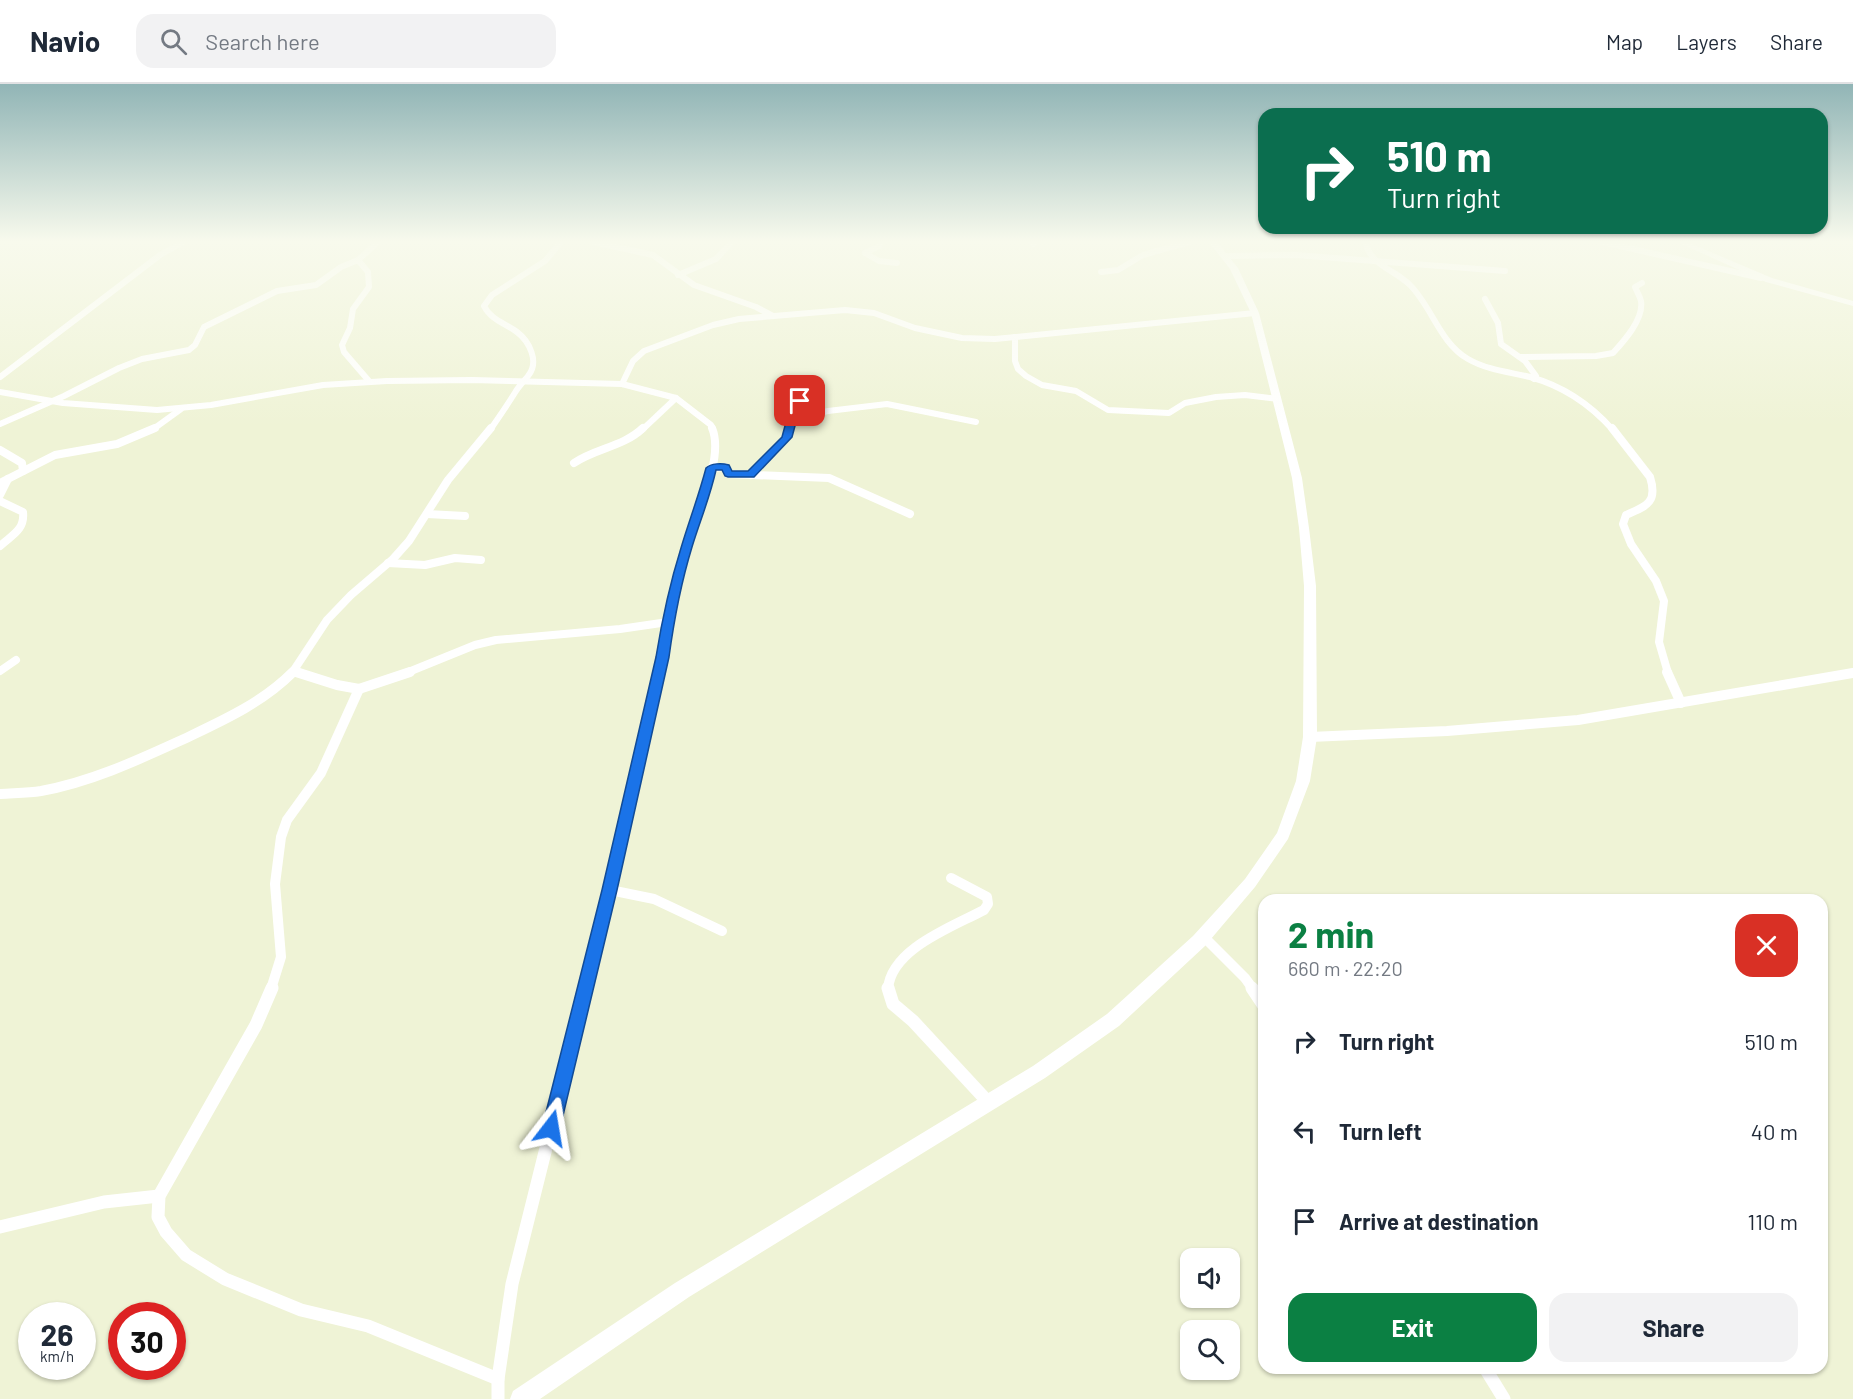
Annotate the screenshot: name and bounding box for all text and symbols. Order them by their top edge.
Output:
search box [136,14,556,68]
text: Navio [30,24,100,58]
icon: search [157,25,190,58]
text: Search here [205,28,320,54]
text: Map [1606,29,1643,54]
text: Layers [1676,29,1737,54]
text: Share [1770,29,1823,54]
text: 510 m [1387,130,1491,180]
icon: right [1288,132,1366,210]
text: Turn right [1387,181,1501,213]
pin [774,375,825,426]
icon: arrive [783,384,816,417]
text: 2 min [1288,912,1374,955]
button: close [1735,914,1798,977]
text: 660 m · 22:20 [1288,956,1403,980]
icon: right [1288,1025,1321,1058]
text: Turn right [1339,1028,1434,1054]
text: 510 m [1745,1028,1798,1054]
position arrow [519,1096,583,1160]
icon: left [1288,1115,1321,1148]
text: Turn left [1339,1118,1422,1144]
text: 40 m [1751,1118,1798,1144]
icon: arrive [1288,1205,1321,1238]
text: Arrive at destination [1339,1208,1538,1234]
text: 110 m [1748,1208,1798,1234]
map controls [1180,1248,1240,1380]
button: sound [1180,1248,1240,1308]
button: Exit [1288,1293,1537,1362]
button: Share [1549,1293,1798,1362]
speed limit sign: 30 [108,1302,186,1380]
text: 26 [41,1316,73,1352]
button: search [1180,1320,1240,1380]
text: km/h [40,1347,74,1365]

